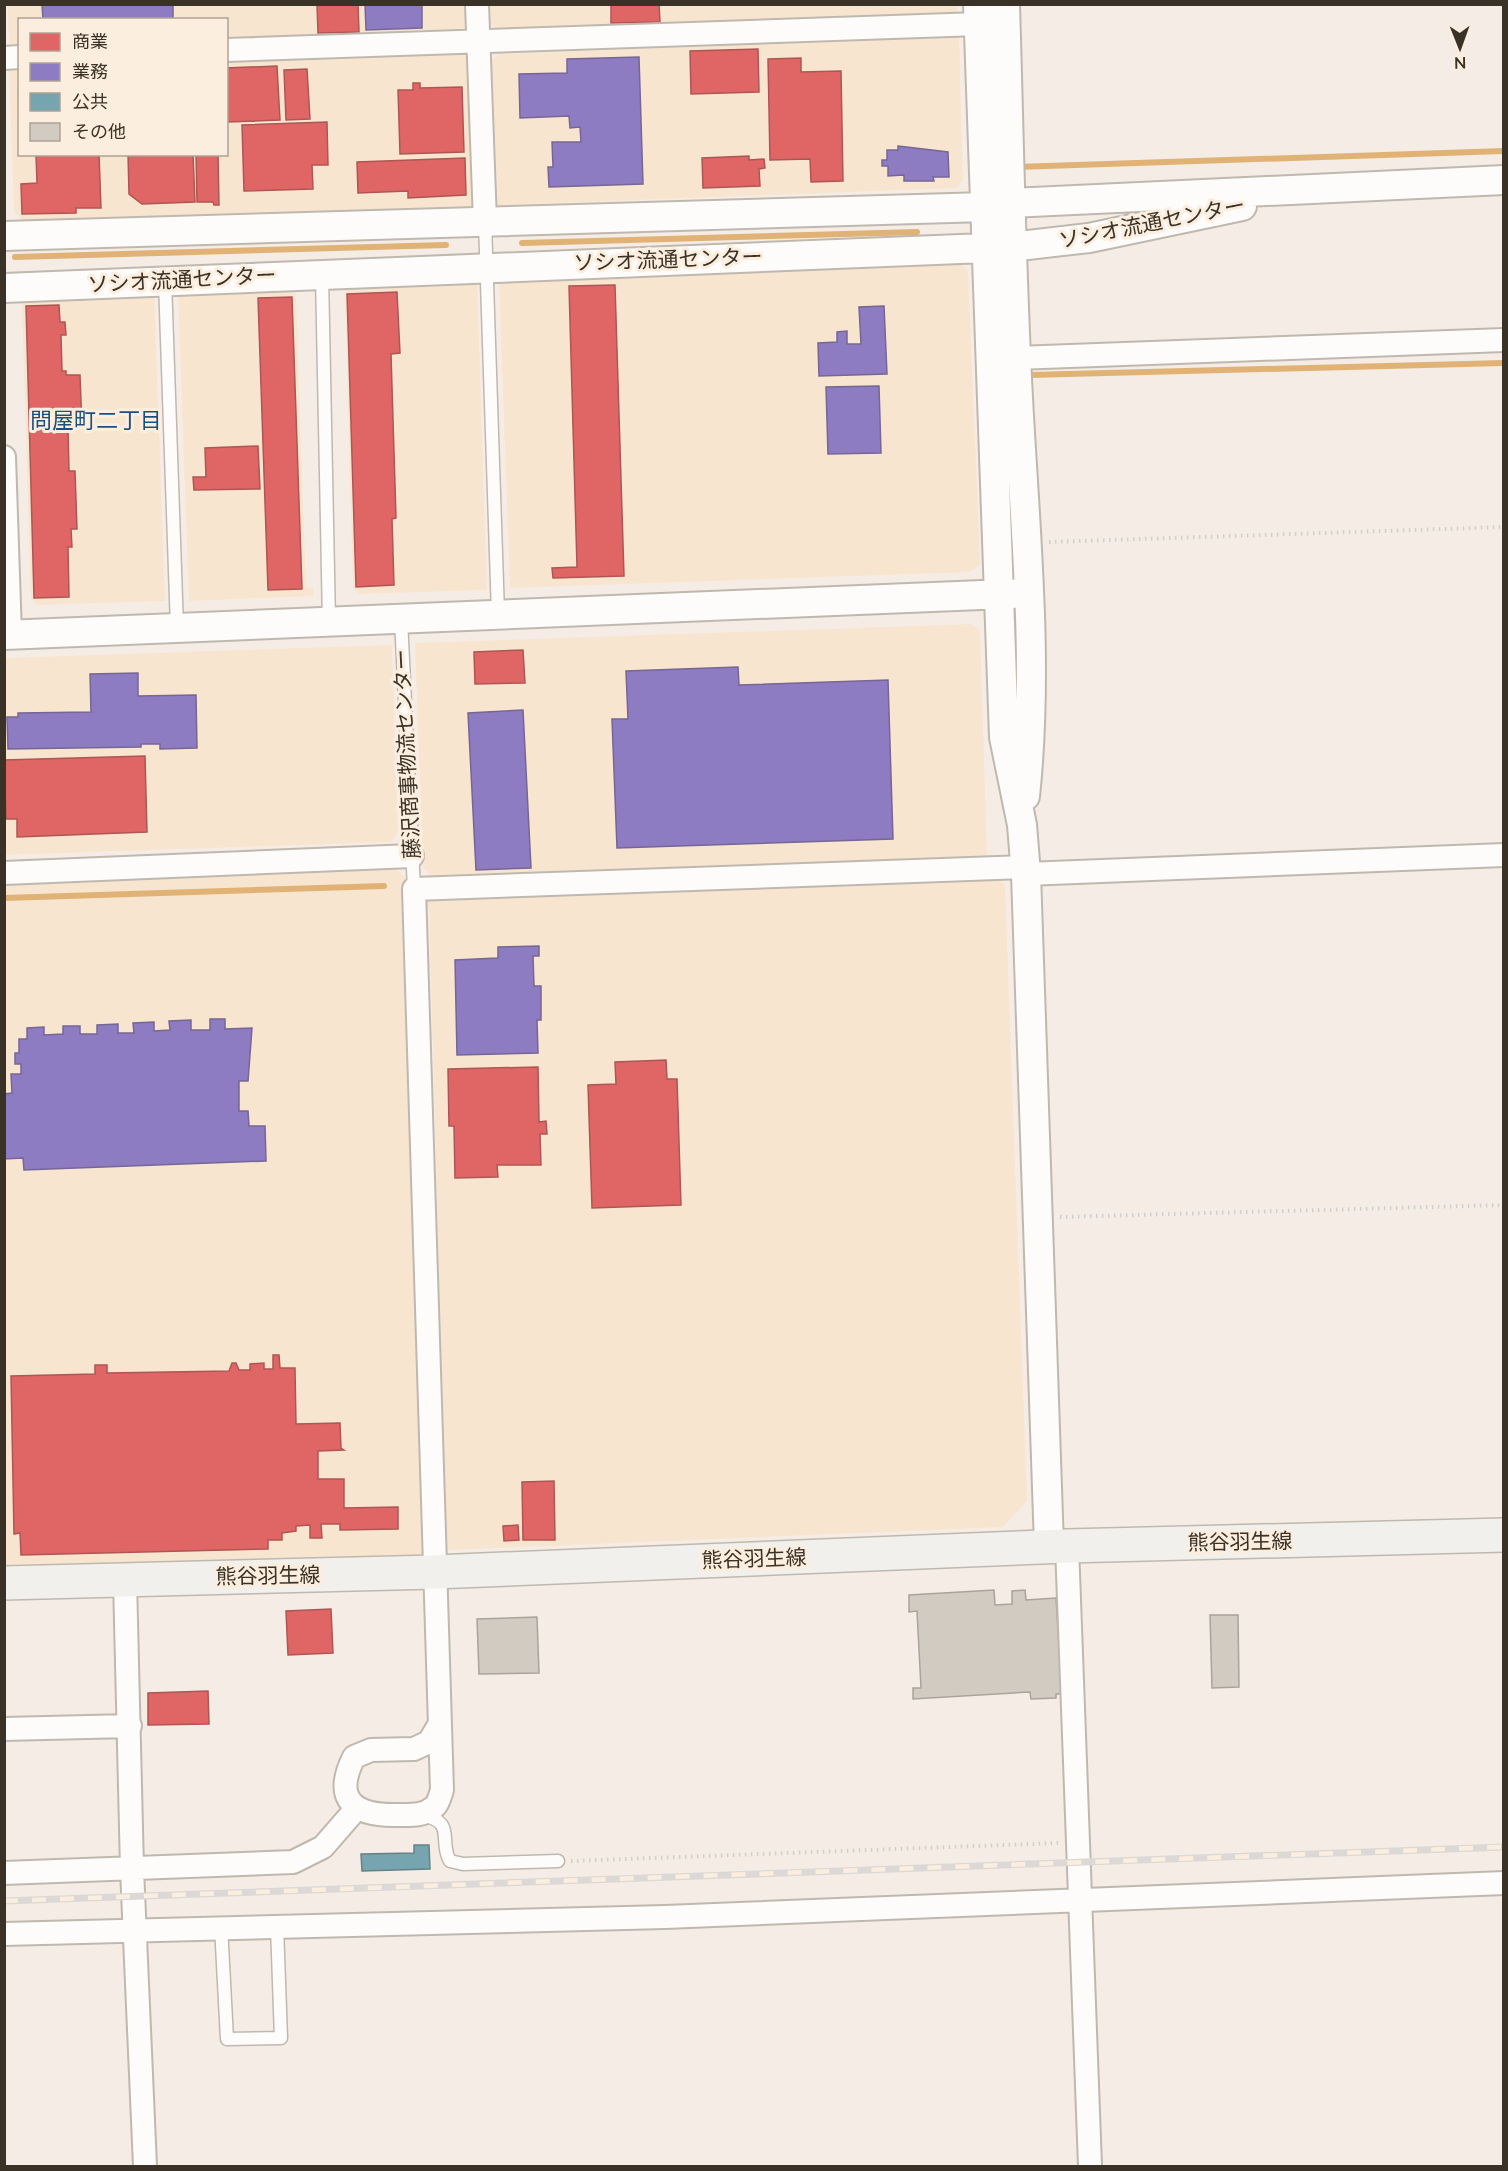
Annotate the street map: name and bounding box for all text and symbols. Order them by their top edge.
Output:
legend [18,18,228,156]
north arrow [1430,18,1490,78]
text: 商業 [72,30,108,52]
text: N [1454,54,1467,73]
text: 業務 [72,60,108,82]
text: 公共 [72,90,108,112]
text: その他 [72,120,126,142]
street label: ソシオ流通センター [1057,191,1247,252]
street label: ソシオ流通センター [573,243,763,274]
street label: ソシオ流通センター [87,261,277,296]
district label: 問屋町二丁目 [30,406,162,433]
street label: 藤沢商事物流センター [388,649,423,860]
street label: 熊谷羽生線 [1187,1527,1293,1554]
street label: 熊谷羽生線 [701,1543,807,1572]
street label: 熊谷羽生線 [215,1561,321,1588]

